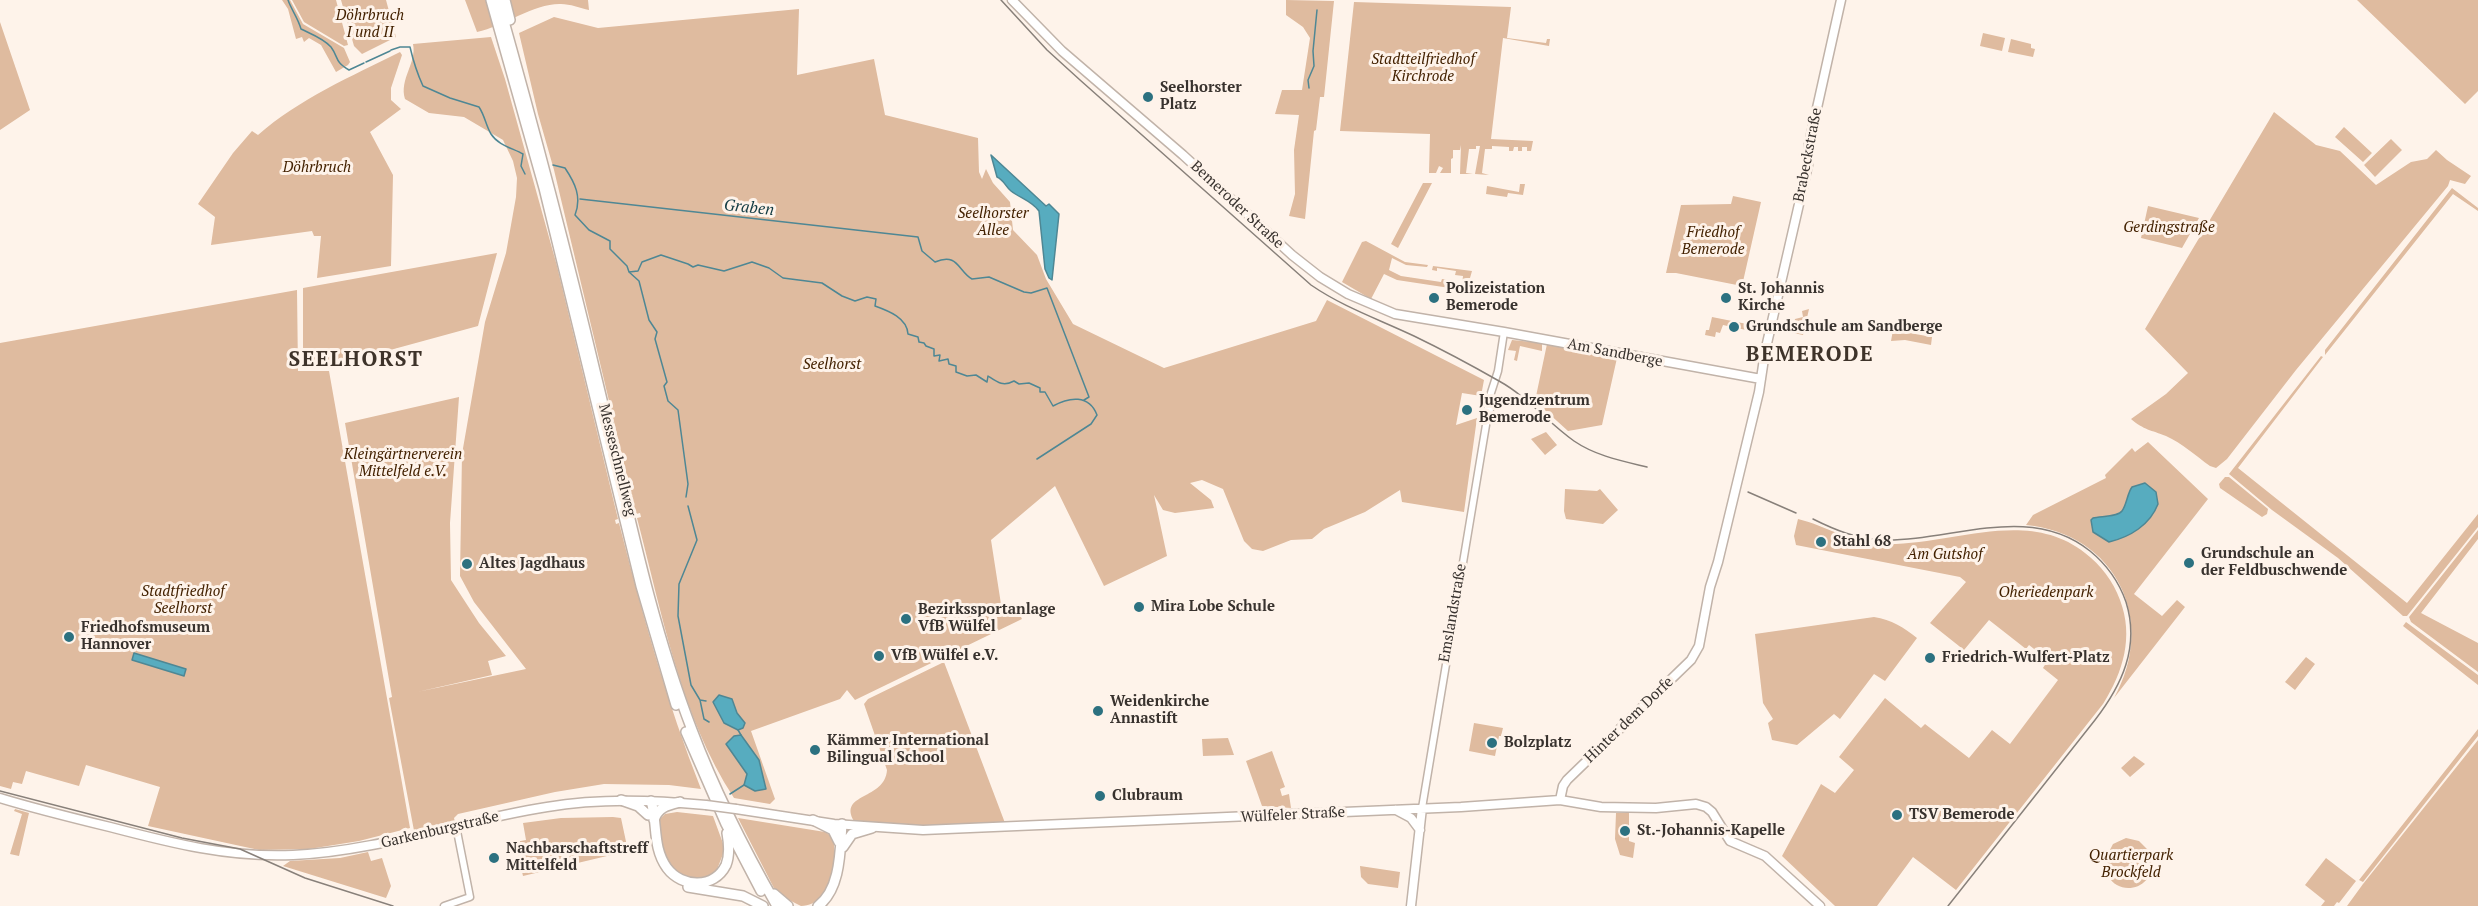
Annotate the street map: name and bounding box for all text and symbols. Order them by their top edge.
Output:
park label: Döhrbruch I und II [336,7,404,42]
park label: Stadtteilfriedhof Kirchrode [1371,51,1475,86]
place label: Seelhorster Platz [1160,79,1242,114]
marker: Seelhorster Platz [1141,90,1155,104]
street label: Brabeckstraße [1790,106,1826,204]
street label: Bemeroder Straße [1187,157,1287,253]
park label: Döhrbruch [283,159,351,177]
water label: Graben [723,196,775,220]
park label: Seelhorster Allee [957,205,1029,240]
park label: Gerdingstraße [2123,219,2215,237]
park label: Friedhof Bemerode [1682,224,1744,259]
place label: Polizeistation Bemerode [1446,280,1545,315]
place label: St. Johannis Kirche [1738,280,1824,315]
marker: Polizeistation Bemerode [1427,291,1441,305]
marker: St. Johannis Kirche [1719,291,1733,305]
place label: Grundschule am Sandberge [1746,318,1943,336]
marker: Grundschule am Sandberge [1727,320,1741,334]
street label: Am Sandberge [1566,335,1664,371]
district label: BEMERODE [1746,342,1874,368]
district label: SEELHORST [288,347,424,373]
park label: Seelhorst [803,356,861,374]
place label: Jugendzentrum Bemerode [1479,392,1590,427]
street label: Messeschnellweg [594,402,640,518]
marker: Jugendzentrum Bemerode [1460,403,1474,417]
park label: Kleingärtnerverein Mittelfeld e.V. [344,446,462,481]
place label: Stahl 68 [1833,533,1891,551]
marker: Stahl 68 [1814,535,1828,549]
place label: Grundschule an der Feldbuschwende [2201,545,2347,580]
park label: Am Gutshof [1907,546,1983,564]
place label: Altes Jagdhaus [479,555,585,573]
marker: Grundschule an der Feldbuschwende [2182,556,2196,570]
marker: Altes Jagdhaus [460,557,474,571]
street label: Emslandstraße [1435,562,1471,664]
park label: Stadtfriedhof Seelhorst [141,583,225,618]
park label: Oheriedenpark [1999,584,2093,602]
place label: Mira Lobe Schule [1151,598,1275,616]
marker: Mira Lobe Schule [1132,600,1146,614]
place label: Bezirkssportanlage VfB Wülfel [918,601,1056,636]
marker: Bezirkssportanlage VfB Wülfel [899,612,913,626]
place label: Friedhofsmuseum Hannover [81,619,210,654]
marker: Friedhofsmuseum Hannover [62,630,76,644]
place label: VfB Wülfel e.V. [891,647,998,665]
marker: VfB Wülfel e.V. [872,649,886,663]
place label: Friedrich-Wulfert-Platz [1942,649,2110,667]
marker: Friedrich-Wulfert-Platz [1923,651,1937,665]
street label: Hinter dem Dorfe [1581,673,1677,767]
place label: Weidenkirche Annastift [1110,693,1209,728]
marker: Weidenkirche Annastift [1091,704,1105,718]
place label: Kämmer International Bilingual School [827,732,989,767]
place label: Bolzplatz [1504,734,1571,752]
marker: Bolzplatz [1485,736,1499,750]
marker: Kämmer International Bilingual School [808,743,822,757]
place label: Clubraum [1112,787,1183,805]
marker: Clubraum [1093,789,1107,803]
street label: Wülfeler Straße [1240,803,1346,827]
place label: TSV Bemerode [1909,806,2015,824]
street label: Garkenburgstraße [379,808,501,852]
marker: TSV Bemerode [1890,808,1904,822]
place label: St.-Johannis-Kapelle [1637,822,1785,840]
marker: St.-Johannis-Kapelle [1618,824,1632,838]
place label: Nachbarschaftstreff Mittelfeld [506,840,648,875]
park label: Quartierpark Brockfeld [2089,847,2173,882]
marker: Nachbarschaftstreff Mittelfeld [487,851,501,865]

